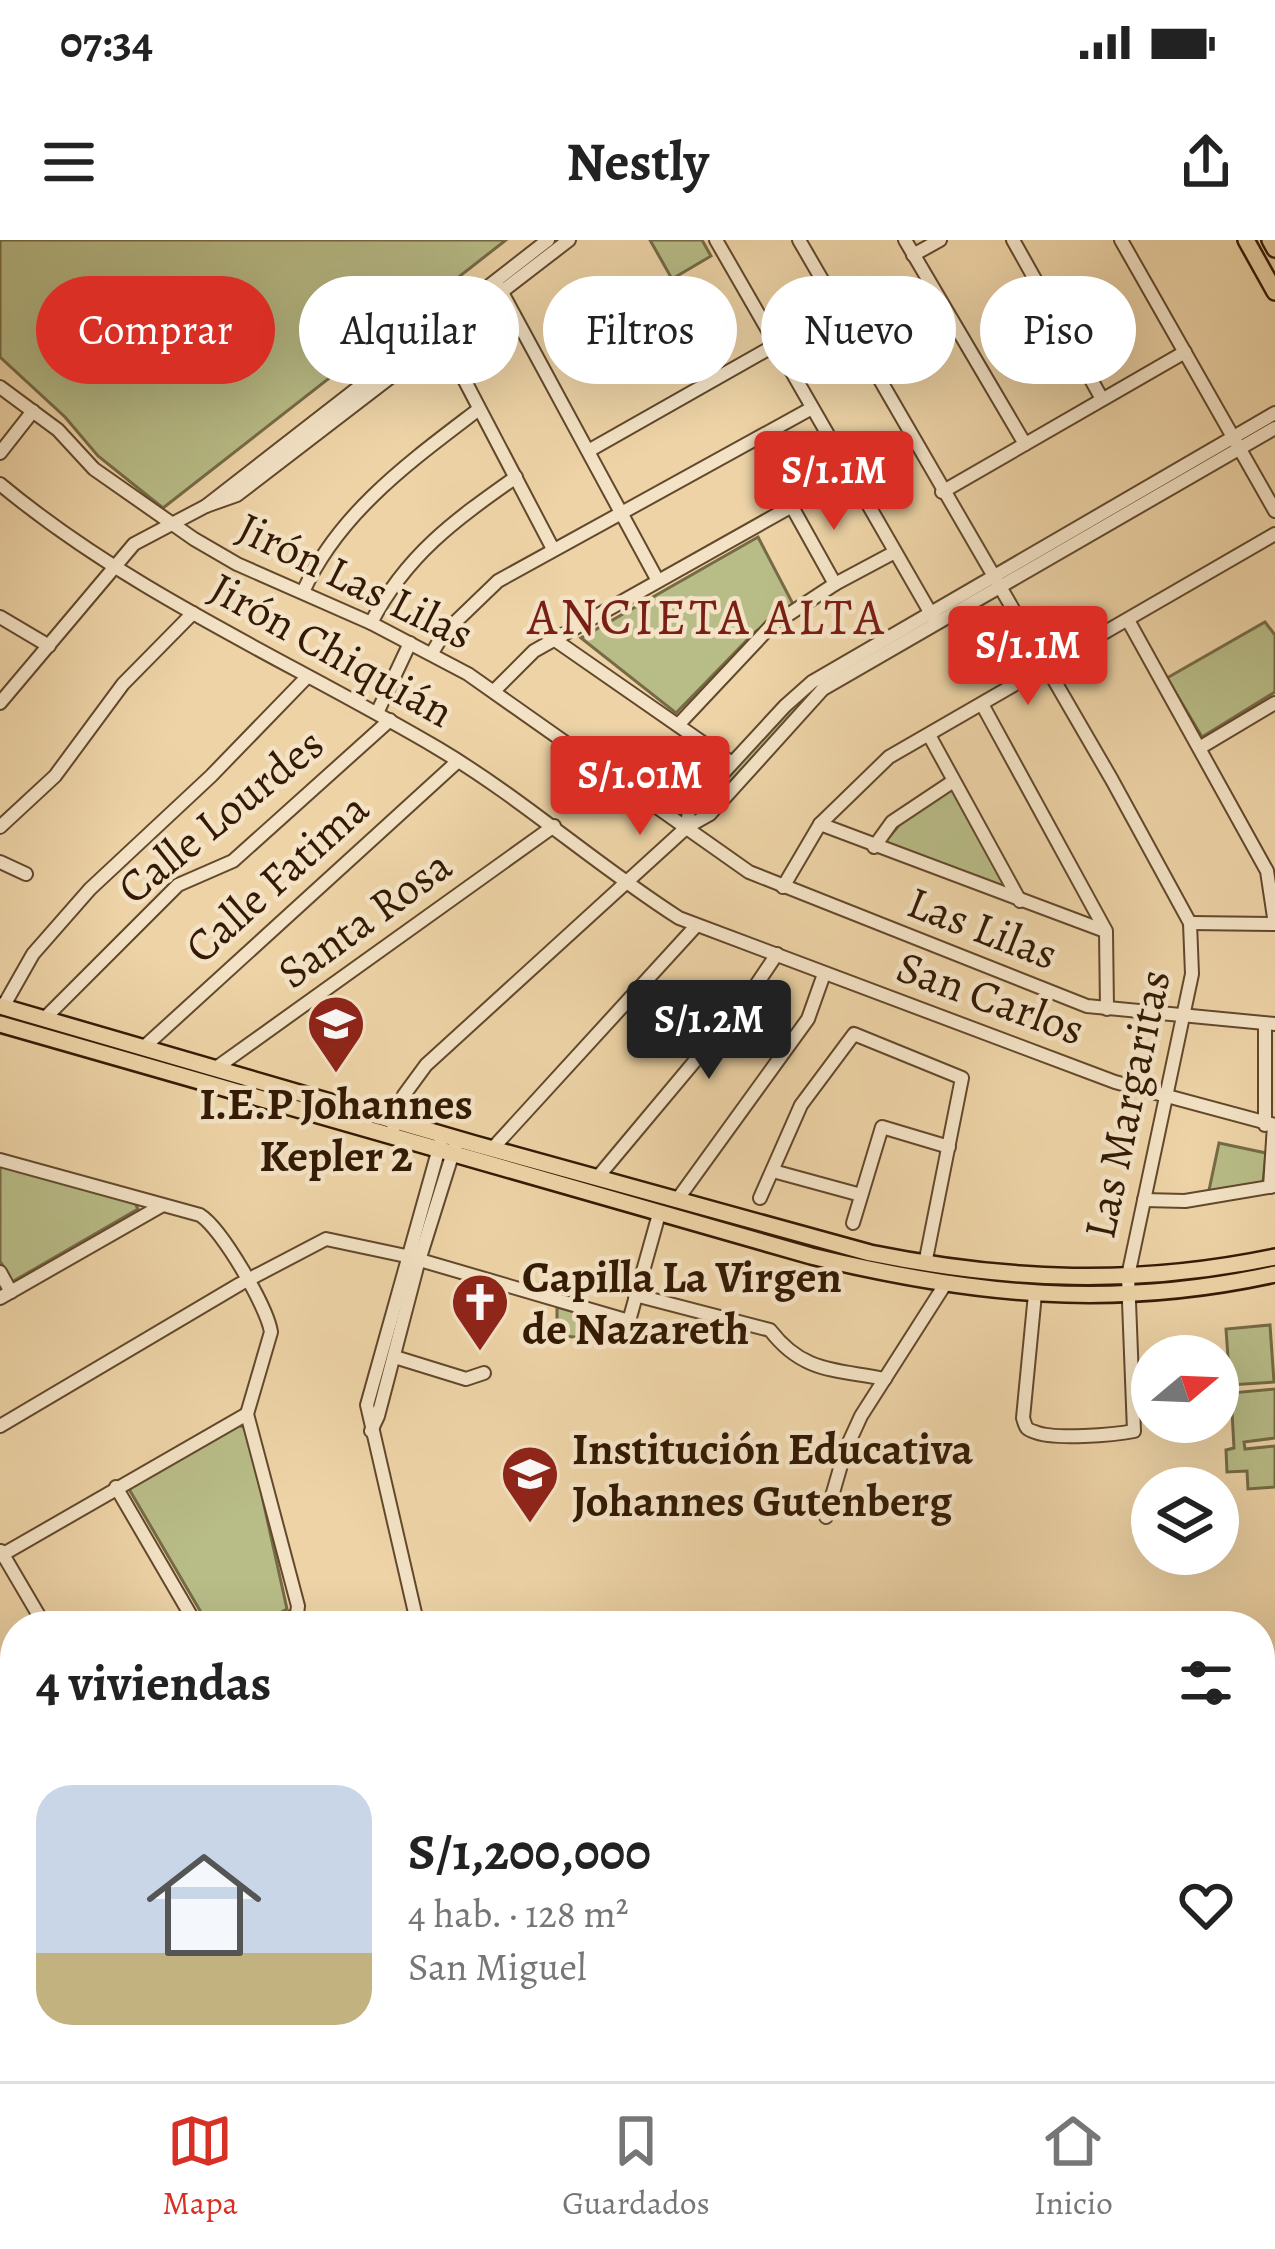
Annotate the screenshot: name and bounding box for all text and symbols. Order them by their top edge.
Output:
text: 07:34 [60,11,153,73]
text: Nestly [566,125,709,199]
icon: menu [36,129,102,195]
icon: share [1173,129,1239,195]
chip: Comprar [36,276,275,384]
chip: Alquilar [299,276,519,384]
chip: Filtros [543,276,737,384]
chip: Nuevo [761,276,956,384]
chip: Piso [980,276,1136,384]
pin: S/1.1M [736,431,932,533]
text: S/1.1M [781,443,887,496]
street label: Jirón Las Lilas [227,497,484,665]
street label: Jirón Chiquián [198,557,465,742]
district label: ANCIETA ALTA [526,582,887,652]
pin: S/1.1M [930,606,1126,708]
text: S/1.1M [975,618,1081,671]
street label: Calle Lourdes [104,713,337,918]
pin: S/1.01M [529,736,751,838]
text: S/1.01M [578,748,702,801]
street label: Calle Fatima [171,778,382,977]
street label: Santa Rosa [265,835,464,1003]
street label: Las Lilas [899,871,1067,985]
street label: San Carlos [888,935,1093,1060]
street label: Las Margaritas [1068,964,1186,1244]
pin: S/1.2M [611,980,807,1082]
text: S/1.2M [654,992,764,1045]
school or university icon: I.E.P Johannes Kepler 2 [305,993,367,1075]
place label: I.E.P Johannes Kepler 2 [199,1073,473,1187]
place label: Capilla La Virgen de Nazareth [522,1246,842,1360]
church icon: Capilla La Virgen de Nazareth [449,1271,511,1353]
north arrow [1131,1335,1239,1443]
map controls [1131,1335,1239,1575]
place label: Institución Educativa Johannes Gutenberg [572,1418,974,1532]
school or university icon: Institución Educativa Johannes Gutenberg [499,1443,561,1525]
button: layers [1131,1467,1239,1575]
text: 4 viviendas [36,1648,271,1718]
icon: filters [1173,1650,1239,1716]
text: S/1,200,000 [408,1817,651,1887]
icon: home [132,1833,276,1977]
icon: heart [1173,1872,1239,1938]
text: 4 hab. · 128 m² [408,1887,629,1940]
text: San Miguel [408,1940,586,1993]
tab: Mapa [162,2108,238,2225]
tab: Guardados [562,2108,710,2225]
tab: Inicio [1034,2108,1113,2225]

